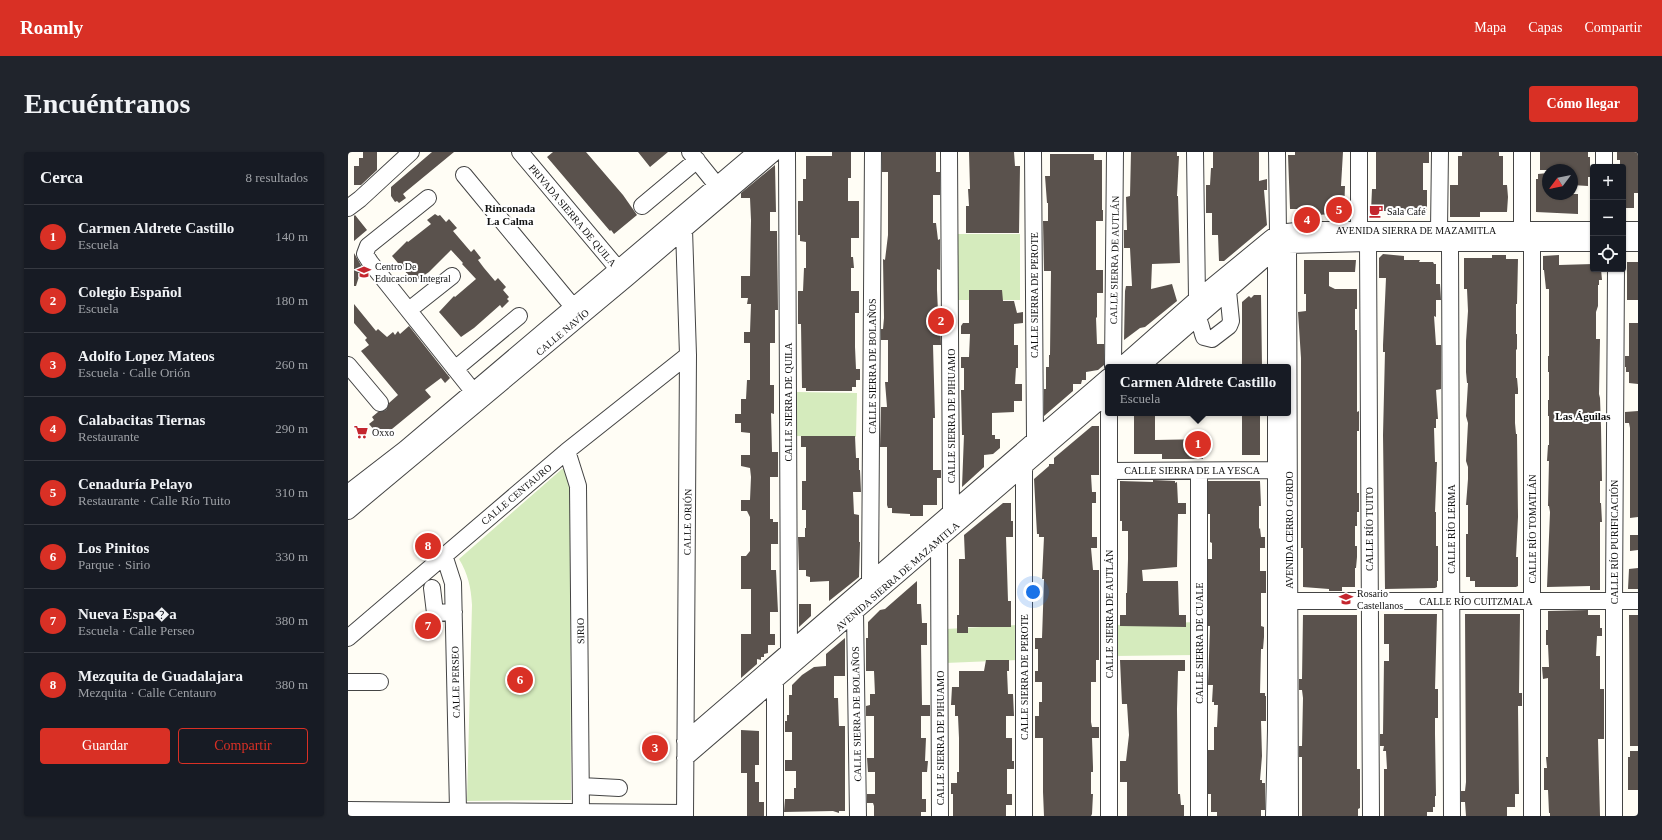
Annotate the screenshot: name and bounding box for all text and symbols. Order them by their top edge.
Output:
text: Roamly [20,17,83,38]
text: Mapa [1474,20,1506,35]
text: Capas [1528,20,1562,35]
text: Compartir [1584,20,1642,35]
button: Cómo llegar [1529,86,1638,122]
text: Encuéntranos [24,88,190,119]
street label: PRIVADA SIERRA DE QUILA [527,162,619,269]
north arrow [1542,164,1578,200]
map controls [1590,164,1626,272]
button: + [1590,164,1626,200]
text: Cerca [40,168,83,187]
text: 8 resultados [246,170,308,185]
pin: 5 [1326,195,1352,225]
street label: CALLE SIERRA DE AUTLÁN [1108,196,1121,324]
button: − [1590,200,1626,236]
district label: Rinconada La Calma [485,202,536,227]
cafe icon: Sala Café [1368,203,1384,219]
pin: 4 [1294,205,1320,235]
place label: Sala Café [1387,206,1426,217]
text: Carmen Aldrete Castillo [78,220,234,236]
street label: AVENIDA SIERRA DE MAZAMITLA [1336,225,1497,236]
text: 1 [50,229,56,244]
text: 140 m [275,229,308,244]
street label: CALLE SIERRA DE PEROTE [1029,232,1040,358]
button: locate [1590,236,1626,272]
text: Escuela [78,237,118,252]
place label: Centro De Educacion Integral [375,261,451,284]
school or university icon: Centro De Educacion Integral [356,264,372,280]
text: Colegio Español [78,284,182,300]
text: 2 [50,293,56,308]
text: 180 m [275,293,308,308]
street label: CALLE SIERRA DE BOLAÑOS [867,298,878,434]
text: Escuela [78,301,118,316]
pin: 2 [928,306,954,336]
street label: CALLE NAVÍO [534,307,591,358]
street label: CALLE SIERRA DE QUILA [783,342,794,462]
text: Adolfo Lopez Mateos [78,348,215,364]
street label: CALLE SIERRA DE PIHUAMO [946,349,957,483]
text: 3 [50,357,56,372]
text: 260 m [275,357,308,372]
popup [1105,364,1291,416]
text: Escuela · Calle Orión [78,365,190,380]
text: Carmen Aldrete Castillo [1120,374,1276,390]
text: Escuela [1120,391,1160,406]
district label: Las Águilas [1555,410,1611,422]
text: Calabacitas Tiernas [78,412,205,428]
text: 4 [50,421,56,436]
text: 290 m [275,421,308,436]
supermarket icon: Oxxo [353,424,369,440]
place label: Oxxo [372,427,394,438]
text: Restaurante [78,429,139,444]
pin: 1 [1185,429,1211,459]
street label: CALLE CENTAURO [479,462,554,527]
street label: CALLE SIERRA DE LA YESCA [1124,465,1261,476]
street label: AVENIDA CERRO GORDO [1284,471,1295,589]
street label: CALLE RÍO TOMATLÁN [1527,474,1538,584]
text: Cenaduría Pelayo [78,476,193,492]
street label: CALLE RÍO PURIFICACIÓN [1609,480,1620,604]
street label: CALLE RÍO LERMA [1446,484,1457,574]
text: 5 [50,485,56,500]
text: 310 m [275,485,308,500]
street label: CALLE RÍO TUITO [1364,487,1375,571]
street label: CALLE ORIÓN [681,489,694,555]
text: Restaurante · Calle Río Tuito [78,493,230,508]
street label: AVENIDA SIERRA DE MAZAMITLA [833,519,962,633]
pin: 8 [415,531,441,561]
text: Los Pinitos [78,540,149,556]
text: 6 [50,549,56,564]
text: 330 m [275,549,308,564]
street label: CALLE SIERRA DE AUTLÁN [1104,550,1115,678]
text: Parque · Sirio [78,557,150,572]
your location [1023,582,1043,602]
street label: CALLE SIERRA DE CUALE [1194,582,1205,704]
place label: Rosario Castellanos [1357,588,1403,611]
school or university icon: Rosario Castellanos [1338,591,1354,607]
street label: CALLE RÍO CUITZMALA [1419,596,1533,607]
text: Nueva Espa�a [78,606,177,622]
pin: 7 [415,611,441,641]
text: 7 [50,613,56,628]
text: 380 m [275,613,308,628]
street label: CALLE SIERRA DE PEROTE [1019,614,1030,740]
street label: SIRIO [575,618,586,644]
text: Escuela · Calle Perseo [78,623,195,638]
street label: CALLE PERSEO [449,646,462,718]
street label: CALLE SIERRA DE BOLAÑOS [850,646,863,782]
pin: 6 [507,665,533,695]
text: Mezquita de Guadalajara [78,668,243,684]
street label: CALLE SIERRA DE PIHUAMO [935,671,946,805]
text: 8 [50,677,56,692]
text: 380 m [275,677,308,692]
text: Mezquita · Calle Centauro [78,685,216,700]
button: Guardar [40,728,170,764]
button: Compartir [178,728,308,764]
pin: 3 [642,733,668,763]

